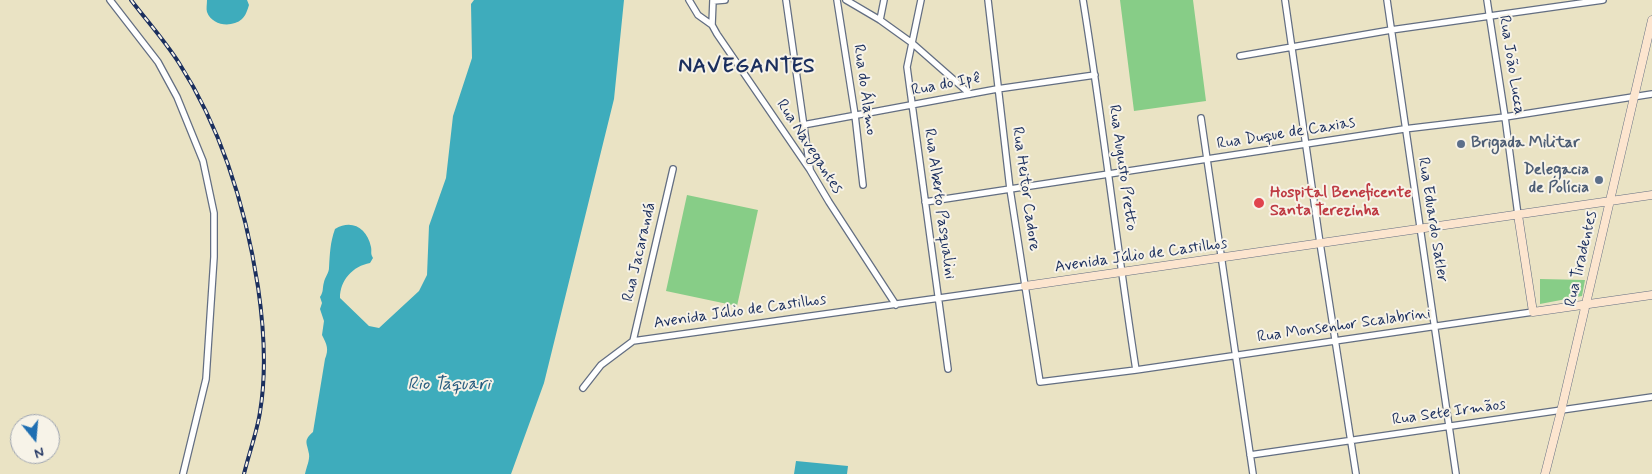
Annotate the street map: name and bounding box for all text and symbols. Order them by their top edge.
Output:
street label: Rua João Lucca [1494,14,1528,116]
street label: Rua do Álamo [848,43,880,137]
district label: NAVEGANTES [673,55,821,81]
street label: Rua do Ipê [910,69,982,101]
street label: Rua Navegantes [771,96,847,198]
street label: Rua Augusto Pretto [1104,104,1140,232]
street label: Rua Duque de Caxias [1215,114,1357,154]
street label: Rua Heitor Cadore [1007,126,1043,252]
street label: Rua Alberto Pasqualini [919,128,959,280]
place label: Brigada Militar [1471,134,1580,154]
marker: Brigada Militar [1455,138,1467,150]
street label: Rua Eduardo Satler [1413,156,1451,284]
place label: Delegacia de Polícia [1523,161,1589,199]
marker: Delegacia de Polícia [1593,174,1605,186]
place label: Hospital Beneficente Santa Terezinha [1270,184,1412,222]
marker: Hospital Beneficente Santa Terezinha [1252,196,1266,210]
street label: Rua Jacarandá [619,200,661,304]
street label: Rua Tiradentes [1562,209,1602,309]
street label: Avenida Júlio de Castilhos [1053,234,1229,278]
street label: Avenida Júlio de Castilhos [652,290,828,334]
street label: Rua Monsenhor Scalabrini [1256,304,1432,348]
water label: Rio Taquari [407,374,491,396]
street label: Rua Sete Irmãos [1391,396,1507,430]
north arrow [10,414,60,464]
text: N [32,442,46,462]

